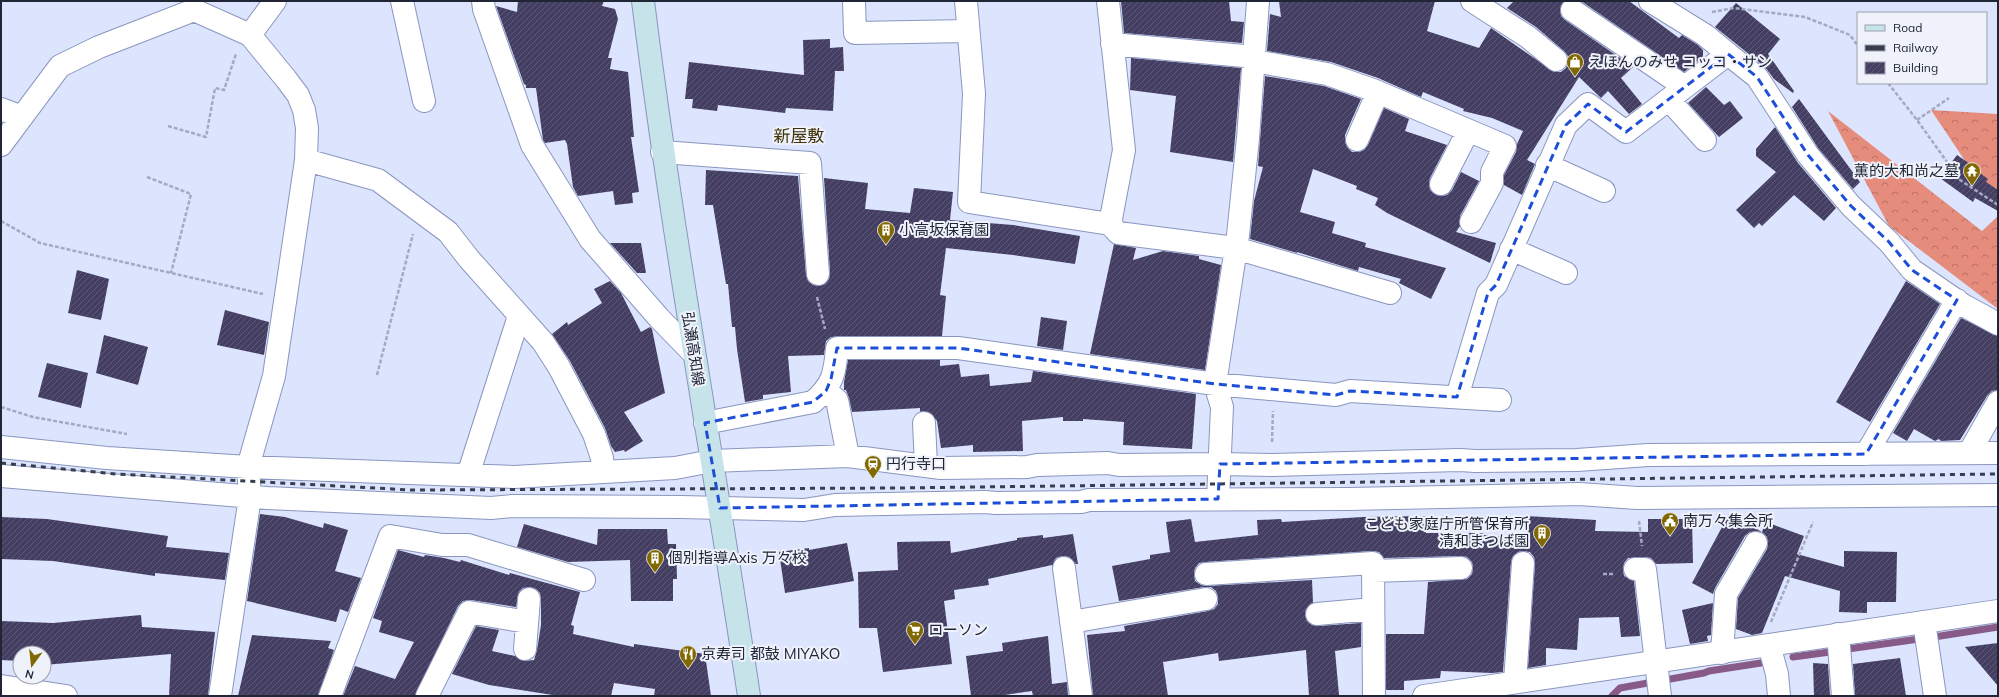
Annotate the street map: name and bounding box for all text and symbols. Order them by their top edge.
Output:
legend [1857,12,1987,84]
text: Road [1893,20,1922,35]
text: Railway [1893,40,1939,55]
shop icon: えほんのみせ コッコ・サン [1565,52,1585,77]
place label: えほんのみせ コッコ・サン [1588,52,1772,71]
text: Building [1893,60,1938,75]
district label: 新屋敷 [774,125,825,146]
place label: 薫的大和尚之墓 [1854,161,1959,180]
temple icon: 薫的大和尚之墓 [1962,161,1982,186]
building icon: 小高坂保育園 [876,220,896,245]
place label: 小高坂保育園 [899,220,989,239]
street label: 弘瀬高知線 [678,310,709,387]
station icon: 円行寺口 [863,454,883,479]
place label: 円行寺口 [886,454,946,473]
public building icon: 南万々集会所 [1660,511,1680,536]
place label: 南万々集会所 [1683,511,1773,530]
place label: こども家庭庁所管保育所 清和まつば園 [1364,514,1529,550]
building icon: こども家庭庁所管保育所 清和まつば園 [1532,523,1552,548]
building icon: 個別指導Axis 万々校 [645,548,665,573]
place label: 個別指導Axis 万々校 [668,548,807,567]
supermarket icon: ローソン [905,620,925,645]
place label: ローソン [928,620,988,639]
restaurant icon: 京寿司 都鼓 MIYAKO [678,644,698,669]
place label: 京寿司 都鼓 MIYAKO [701,644,840,663]
north arrow [12,645,52,685]
text: N [24,667,35,682]

